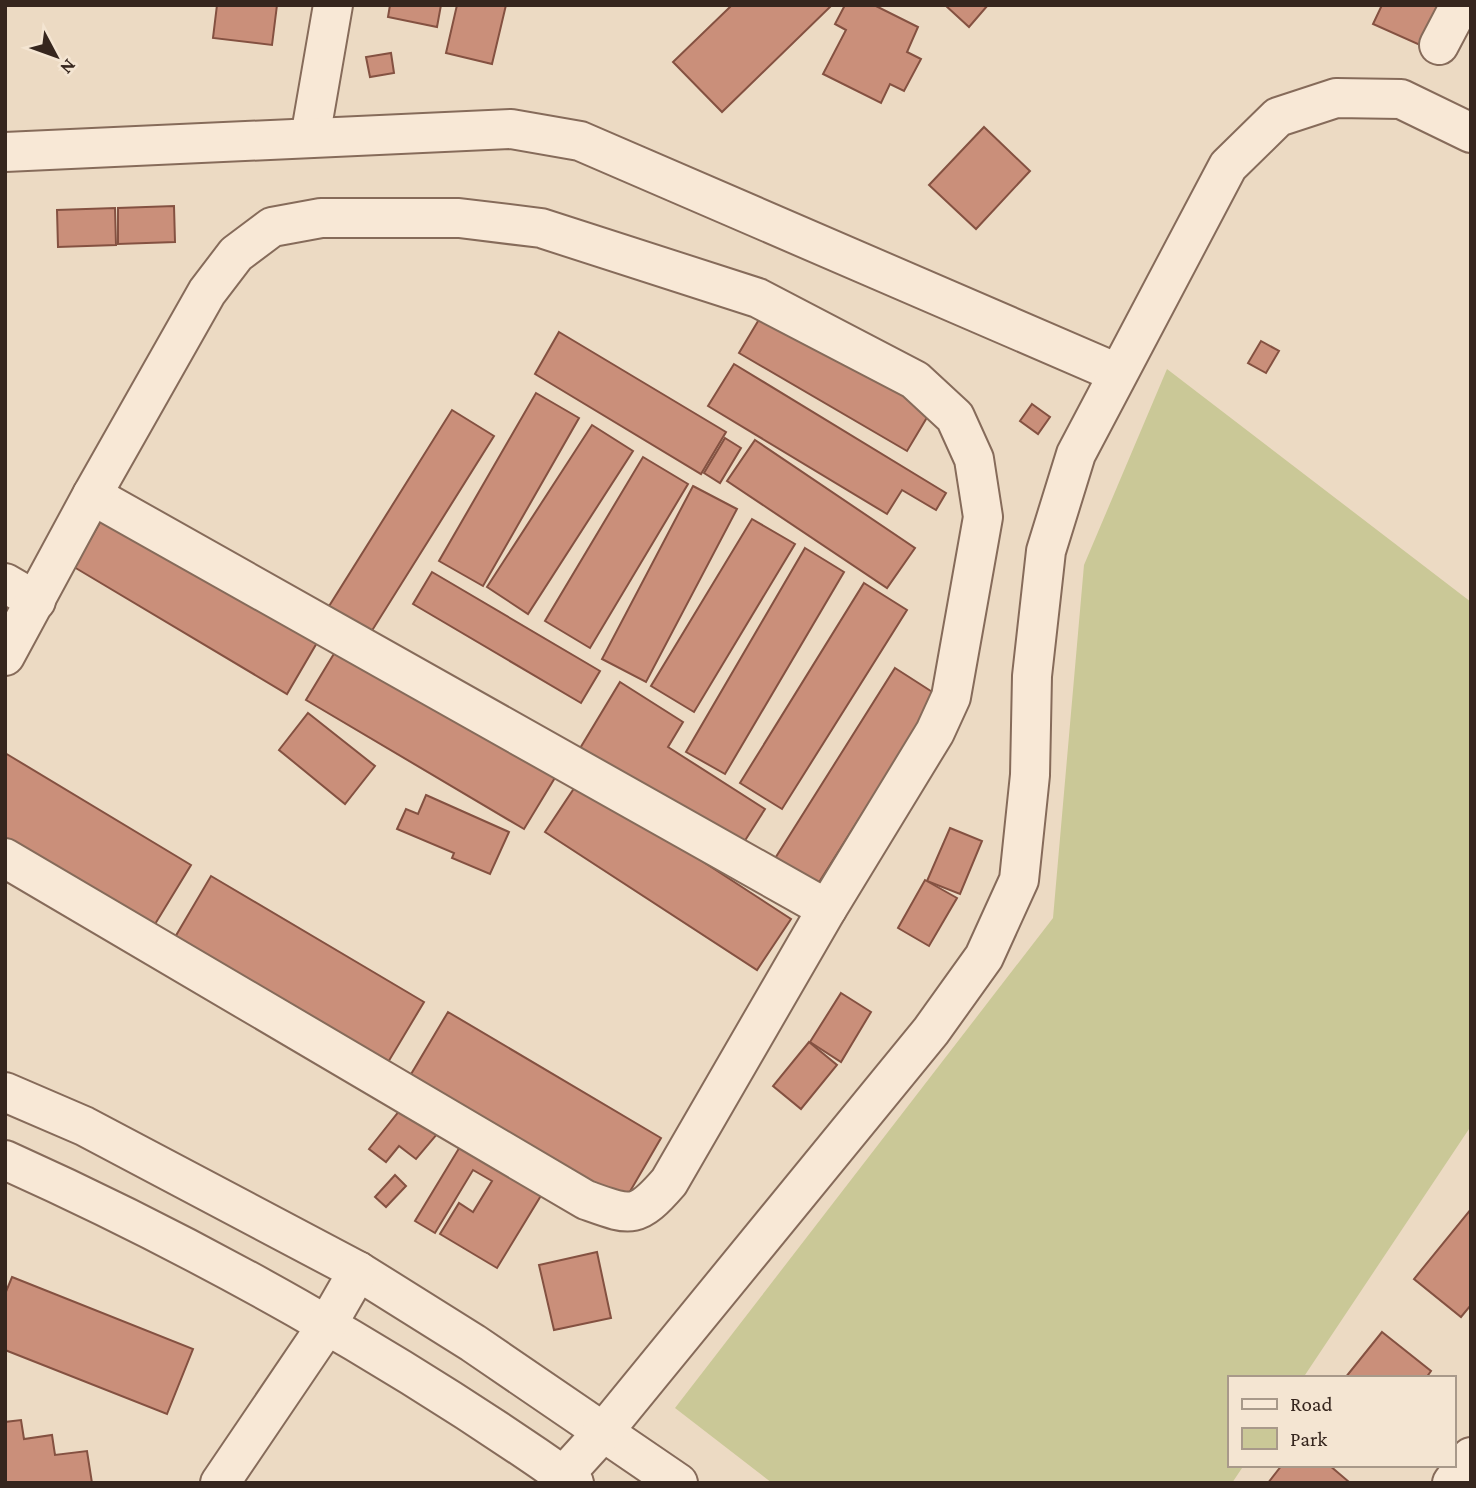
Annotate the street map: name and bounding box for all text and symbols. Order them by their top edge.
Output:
north arrow [21,21,91,91]
text: N [56,55,81,79]
legend [1228,1376,1455,1467]
text: Road [1290,1392,1333,1416]
text: Park [1290,1427,1327,1451]

